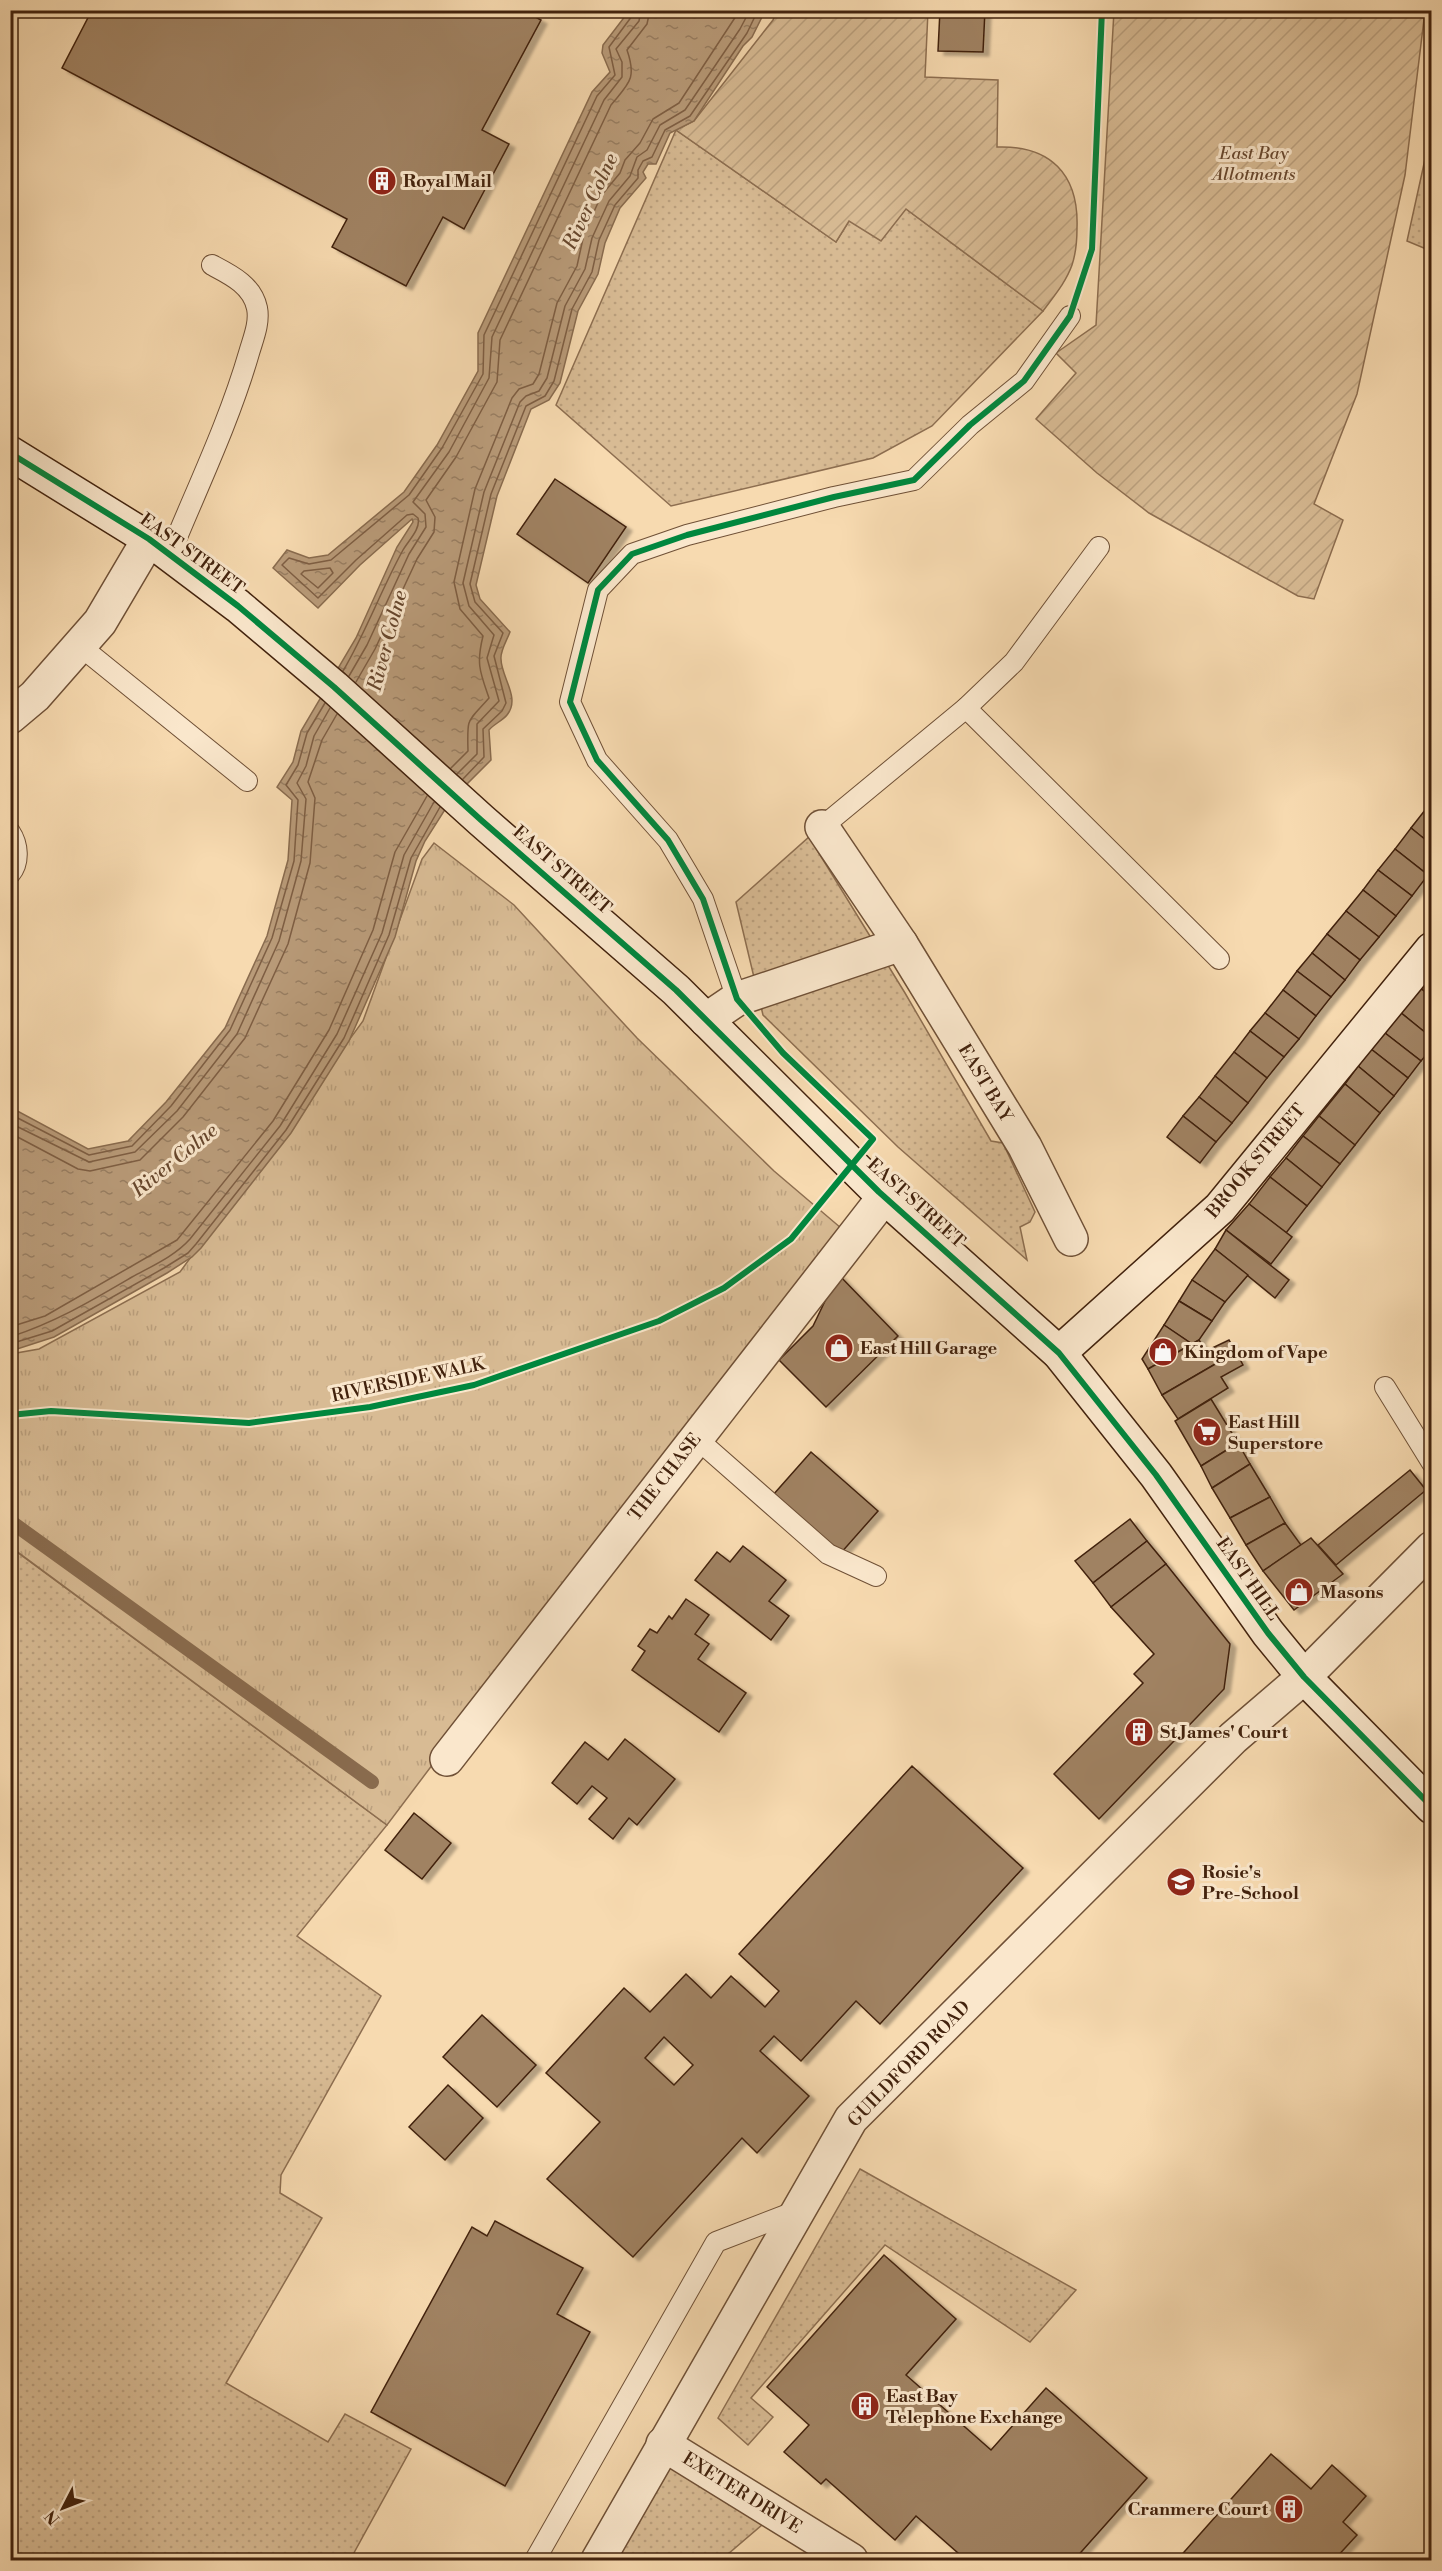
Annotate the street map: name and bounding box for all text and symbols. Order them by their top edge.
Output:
park label: East Bay Allotments [1210,142,1296,186]
water label: River Colne [557,149,625,255]
building icon: Royal Mail [366,165,398,197]
place label: Royal Mail [403,170,492,193]
street label: EAST STREET [135,508,249,600]
water label: River Colne [362,587,414,695]
street label: EAST STREET [508,821,617,920]
street label: EAST BAY [953,1040,1018,1127]
street label: BROOK STREET [1201,1099,1311,1224]
water label: River Colne [126,1118,224,1204]
street label: EAST STREET [862,1153,970,1253]
shop icon: East Hill Garage [823,1332,855,1364]
shop icon: Kingdom of Vape [1147,1336,1179,1368]
place label: East Hill Garage [860,1337,998,1360]
place label: Kingdom of Vape [1184,1341,1328,1364]
street label: RIVERSIDE WALK [329,1352,489,1408]
place label: East Hill Superstore [1228,1411,1323,1455]
supermarket icon: East Hill Superstore [1191,1416,1223,1448]
street label: THE CHASE [624,1428,706,1526]
street label: EAST HILL [1211,1533,1285,1625]
shop icon: Masons [1283,1576,1315,1608]
place label: Masons [1320,1581,1384,1604]
building icon: St James' Court [1123,1716,1155,1748]
place label: St James' Court [1160,1721,1288,1744]
place label: Rosie's Pre-School [1202,1861,1299,1905]
school or university icon: Rosie's Pre-School [1165,1866,1197,1898]
street label: GUILDFORD ROAD [843,1996,975,2132]
place label: East Bay Telephone Exchange [886,2385,1063,2429]
building icon: East Bay Telephone Exchange [849,2390,881,2422]
street label: EXETER DRIVE [678,2447,806,2539]
north arrow [33,2478,93,2538]
building icon: Cranmere Court [1273,2493,1305,2525]
place label: Cranmere Court [1128,2498,1269,2521]
text: N [41,2506,64,2529]

